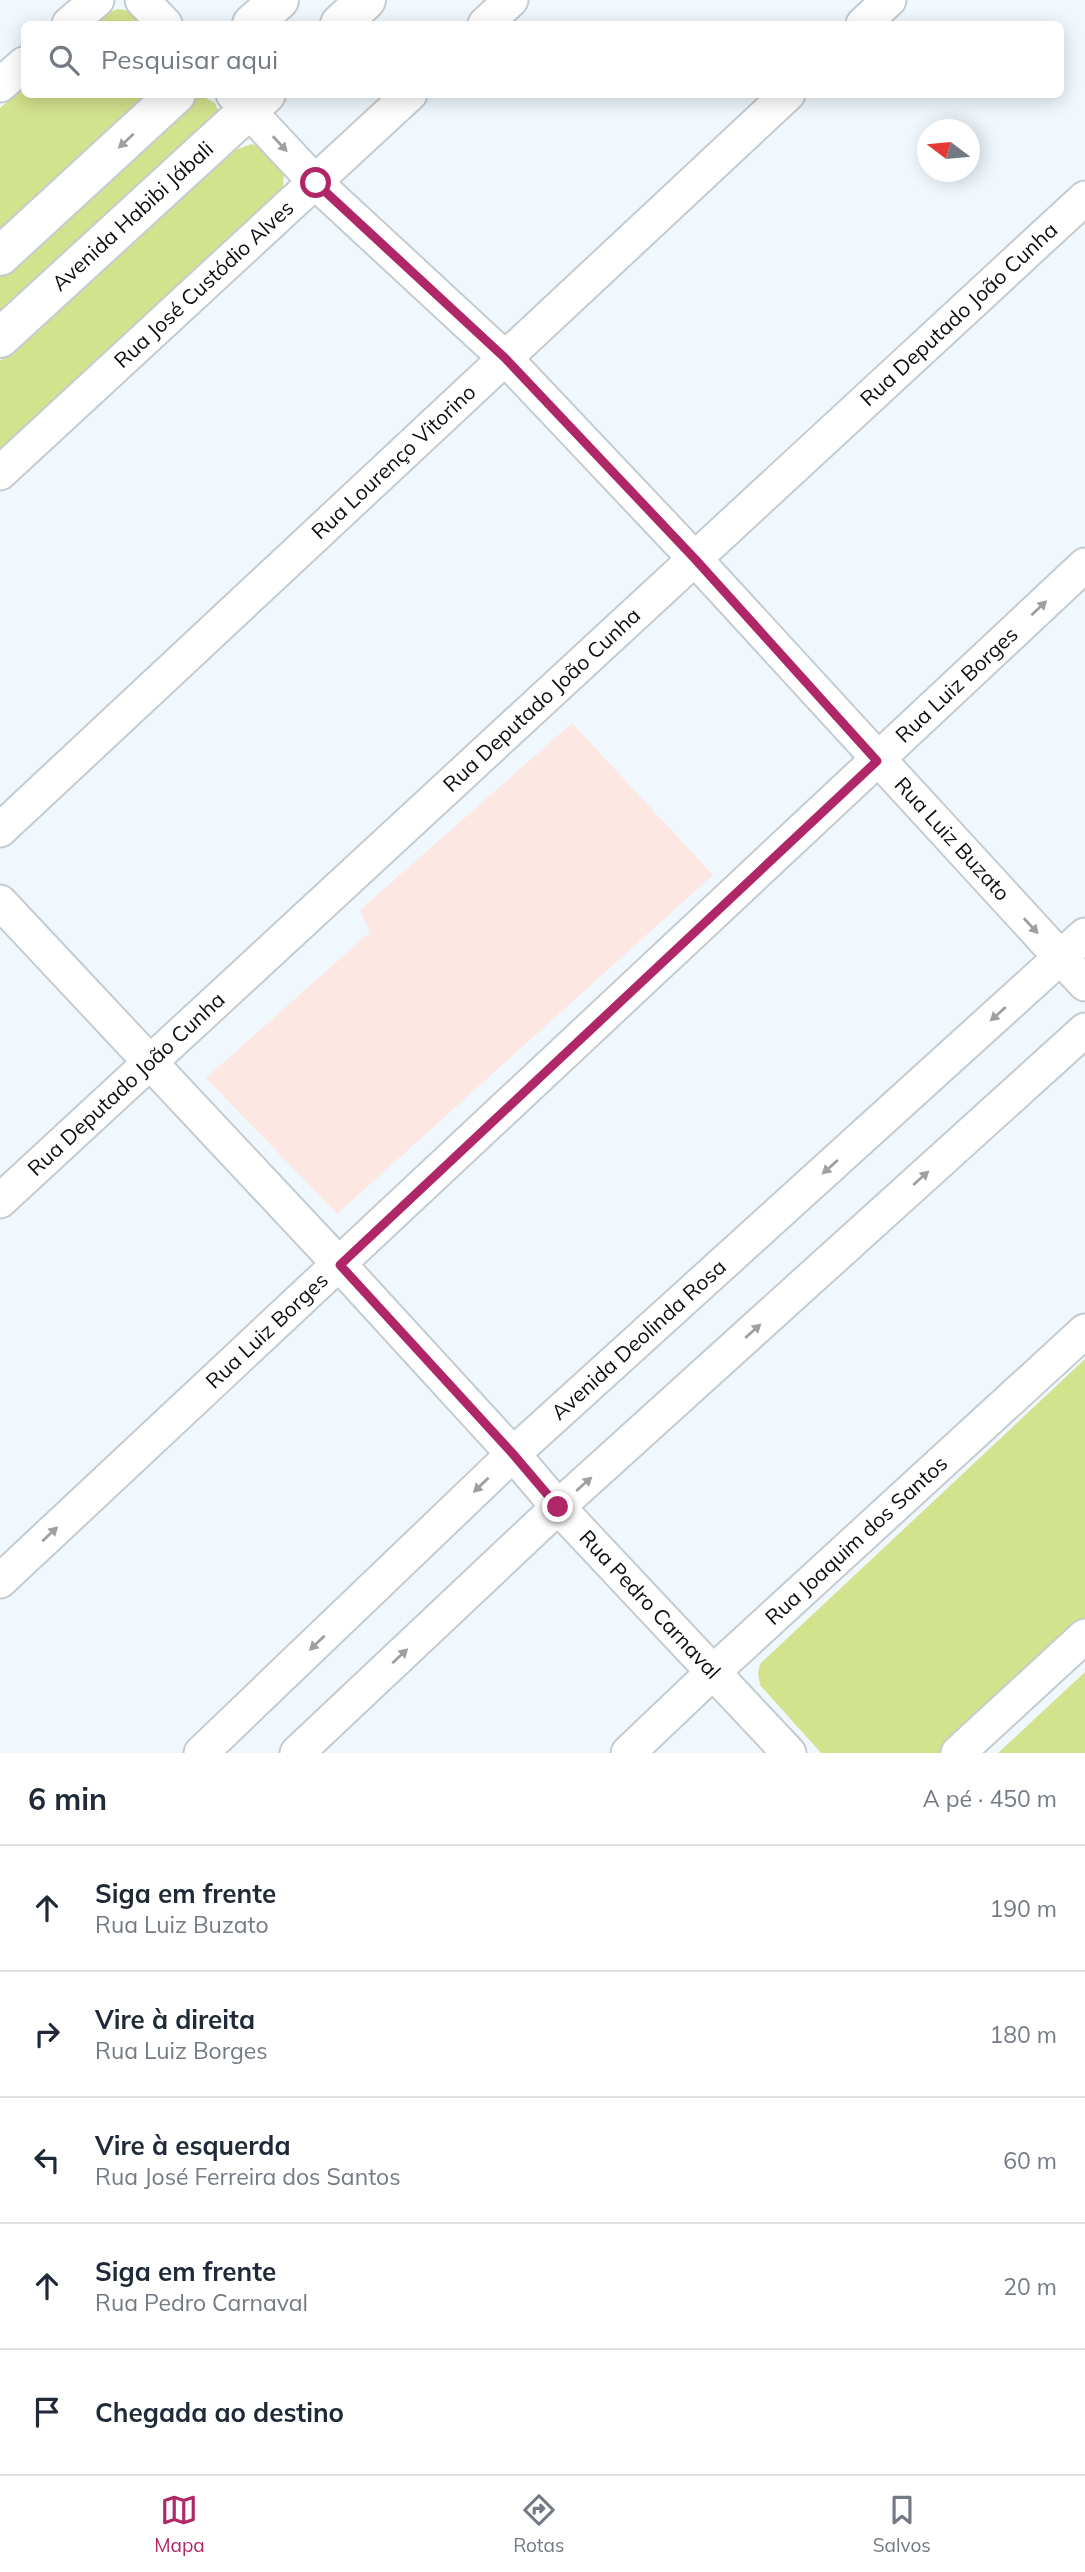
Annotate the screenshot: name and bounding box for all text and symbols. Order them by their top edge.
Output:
search box [21,21,1064,98]
icon: search [45,41,83,79]
text: Pesquisar aqui [101,43,278,76]
north arrow [917,119,980,182]
one-way arrow [118,132,135,148]
street label: Avenida Habibi Jábali [46,135,218,296]
one-way arrow [272,135,288,153]
route start [300,167,331,198]
street label: Rua José Custódio Alves [108,194,299,373]
street label: Rua Deputado João Cunha [854,216,1062,411]
street label: Rua Lourenço Vitorino [306,378,481,544]
one-way arrow [1030,601,1047,617]
street label: Rua Deputado João Cunha [437,602,645,797]
street label: Rua Luiz Borges [890,621,1023,748]
street label: Rua Luiz Buzato [890,771,1016,906]
one-way arrow [1022,917,1038,934]
street label: Rua Deputado João Cunha [22,986,230,1181]
one-way arrow [990,1006,1007,1021]
one-way arrow [821,1159,839,1175]
one-way arrow [912,1171,929,1187]
street label: Avenida Deolinda Rosa [545,1253,731,1425]
street label: Rua Luiz Borges [200,1267,333,1394]
one-way arrow [744,1323,762,1339]
street label: Rua Joaquim dos Santos [759,1450,952,1630]
one-way arrow [575,1476,592,1492]
one-way arrow [473,1477,490,1493]
route end [542,1491,573,1522]
street label: Rua Pedro Carnaval [574,1524,726,1684]
one-way arrow [41,1527,58,1543]
one-way arrow [308,1634,325,1651]
one-way arrow [391,1648,408,1664]
text: 6 min [28,1780,107,1818]
text: A pé · 450 m [923,1784,1057,1813]
text: Siga em frente [95,1877,276,1910]
icon: ahead [28,1889,66,1927]
text: 190 m [989,1894,1057,1923]
text: Rua Luiz Buzato [95,1910,269,1939]
text: Vire à direita [95,2003,255,2036]
icon: right [28,2015,66,2053]
text: 180 m [989,2020,1057,2049]
text: Rua Luiz Borges [95,2036,268,2065]
text: Vire à esquerda [95,2129,291,2162]
icon: left [28,2141,66,2179]
text: 60 m [1003,2146,1057,2175]
text: Rua José Ferreira dos Santos [95,2162,401,2191]
text: Siga em frente [95,2255,276,2288]
icon: ahead [28,2267,66,2305]
text: 20 m [1003,2272,1057,2301]
text: Rua Pedro Carnaval [95,2288,308,2317]
icon: arrive [28,2393,66,2431]
text: Chegada ao destino [95,2396,344,2429]
tab: Mapa [154,2491,205,2557]
tab: Rotas [513,2491,564,2557]
tab: Salvos [873,2491,931,2557]

